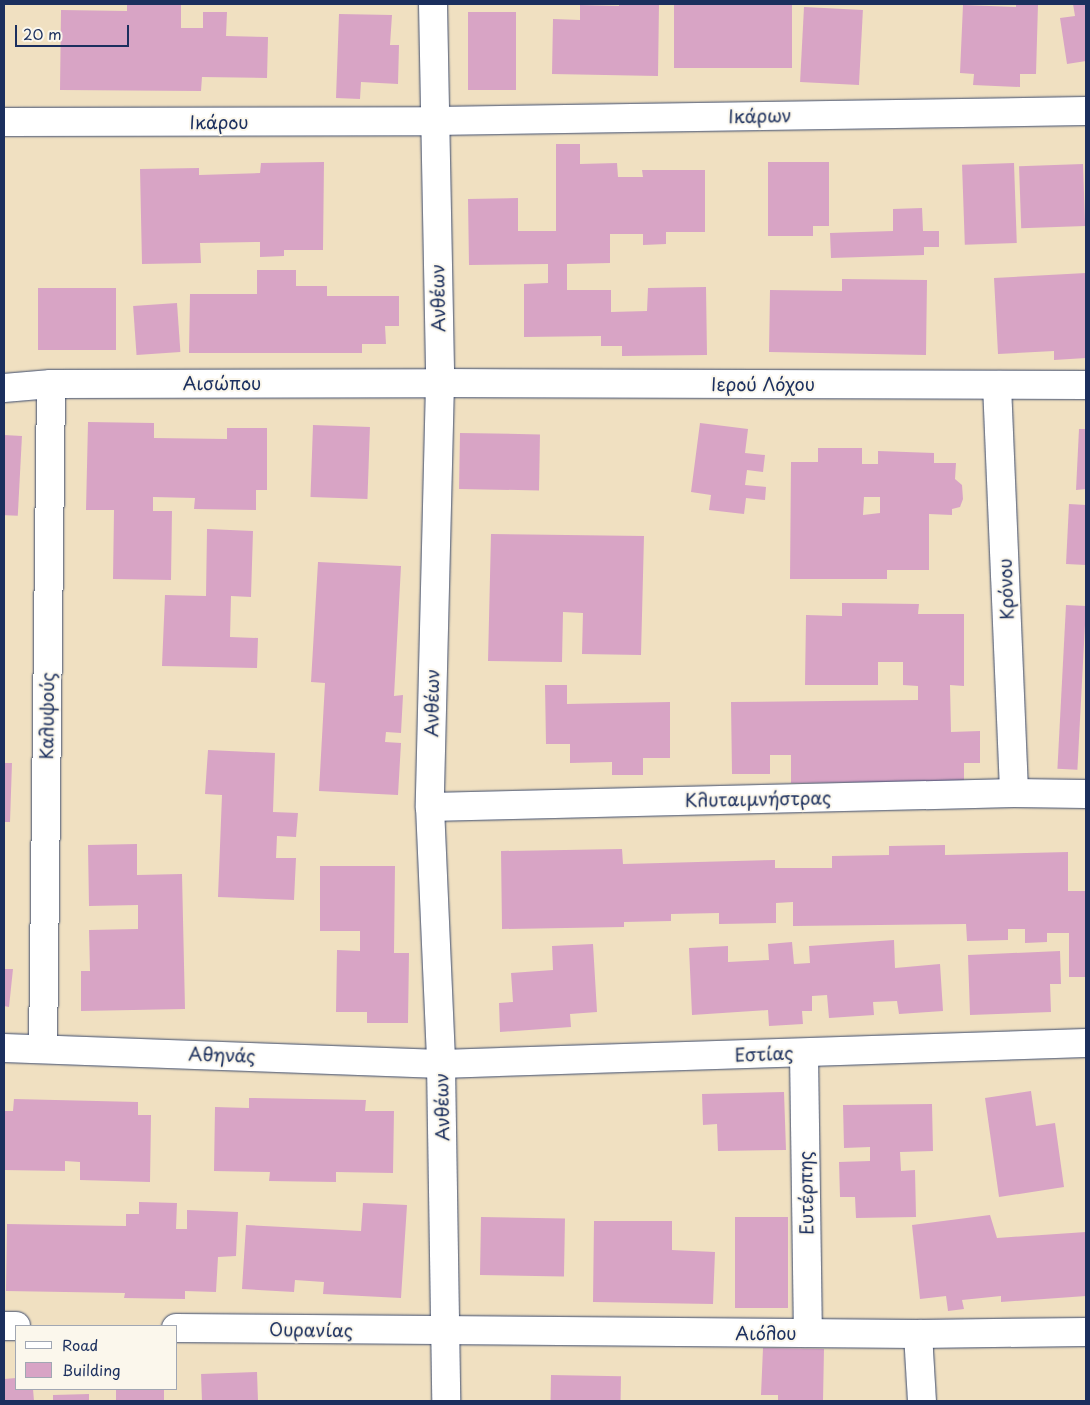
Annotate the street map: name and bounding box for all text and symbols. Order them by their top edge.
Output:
scale bar [18,15,131,47]
text: 20 m [23,22,62,45]
street label: Ικάρων [728,105,792,127]
street label: Ικάρου [189,111,249,133]
street label: Ανθέων [427,264,449,332]
street label: Αισώπου [183,372,261,394]
street label: Ιερού Λόχου [711,373,815,395]
street label: Κρόνου [994,558,1018,620]
street label: Ανθέων [421,669,443,737]
street label: Καλυψούς [35,672,59,760]
street label: Κλυταιμνήστρας [685,787,831,811]
street label: Εστίας [734,1042,794,1066]
street label: Αθηνάς [188,1043,256,1067]
street label: Ανθέων [431,1073,453,1141]
street label: Ευτέρπης [794,1151,818,1235]
street label: Ουρανίας [269,1318,353,1342]
street label: Αιόλου [735,1322,797,1344]
legend [15,1325,178,1390]
text: Road [62,1333,98,1356]
text: Building [62,1358,121,1381]

